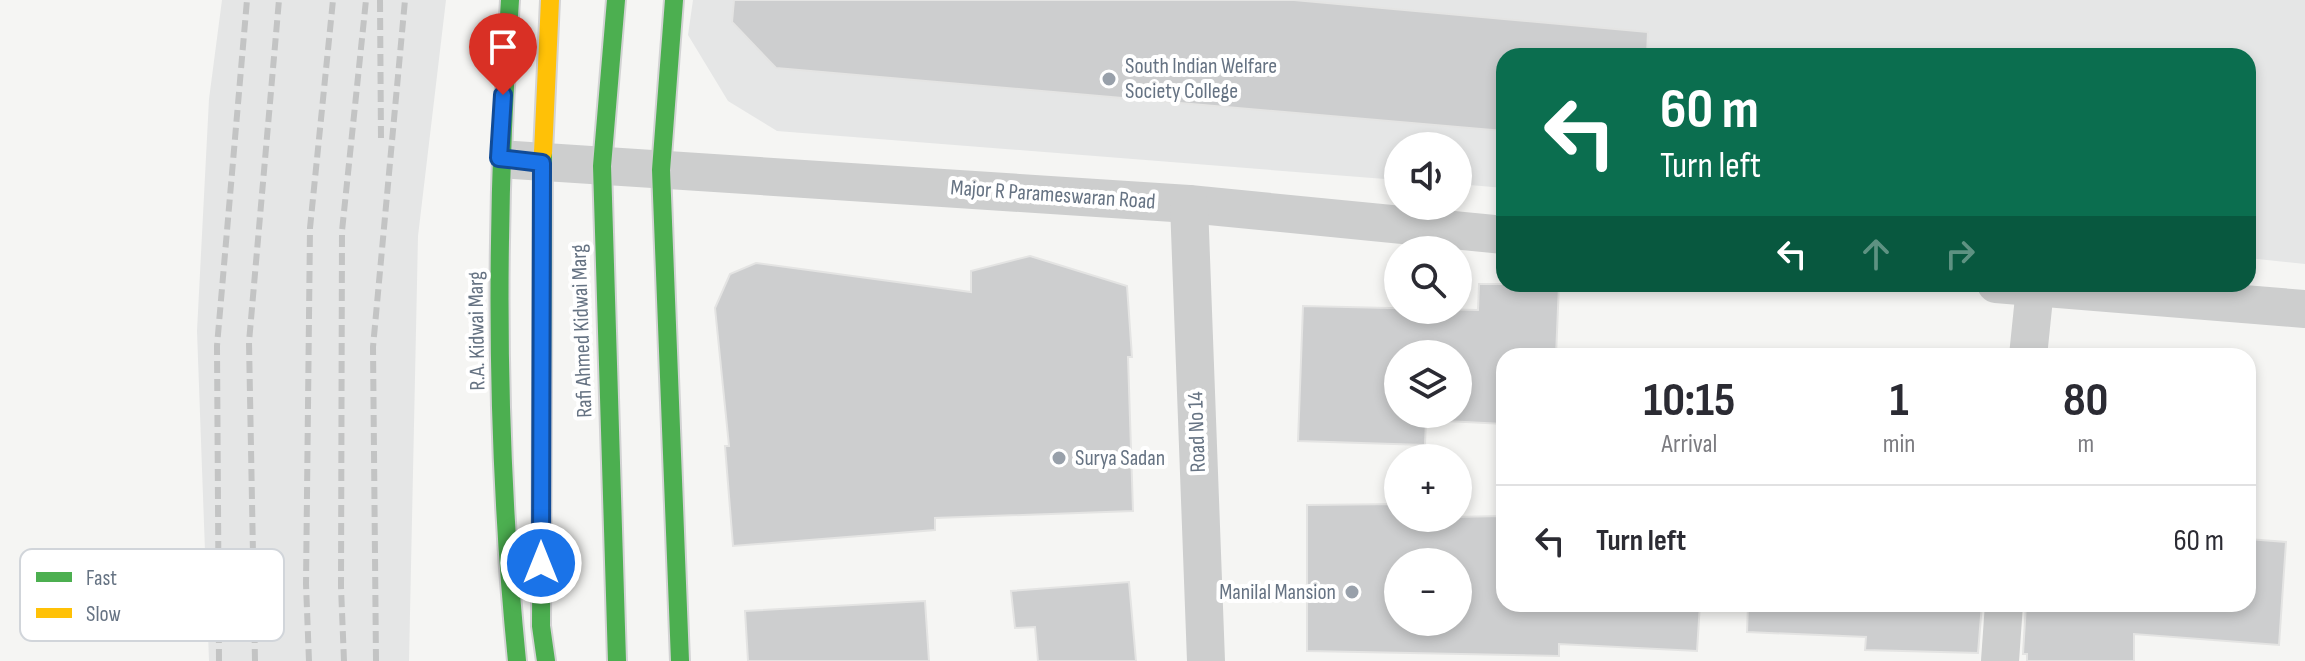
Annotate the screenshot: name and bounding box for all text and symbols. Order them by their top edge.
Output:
pin [469,13,537,95]
icon: arrive [481,25,525,69]
place label: South Indian Welfare Society College [1125,53,1277,105]
marker: South Indian Welfare Society College [1100,70,1118,88]
text: 60 m [1660,77,1759,144]
icon: left [1528,80,1632,184]
map controls [1384,132,1472,636]
button: sound [1384,132,1472,220]
text: Turn left [1660,145,1761,188]
street label: Major R Parameswaran Road [950,174,1156,216]
icon: left [1770,232,1814,276]
icon: ahead [1854,232,1898,276]
icon: right [1938,232,1982,276]
button: search [1384,236,1472,324]
street label: Rafi Ahmed Kidwai Marg [565,244,599,418]
street label: R.A. Kidwai Marg [462,271,492,391]
button: layers [1384,340,1472,428]
text: 10:15 [1644,372,1735,429]
text: 1 [1890,372,1909,429]
text: 80 [2063,372,2108,429]
street label: Road No 14 [1182,391,1212,473]
text: Arrival [1661,429,1717,460]
text: min [1883,429,1915,460]
text: m [2077,429,2094,460]
button: + [1384,444,1472,532]
place label: Surya Sadan [1075,445,1165,472]
marker: Surya Sadan [1050,449,1068,467]
icon: left [1528,519,1572,563]
position arrow [499,521,583,605]
text: Turn left [1596,523,1686,559]
text: 60 m [2173,523,2224,559]
button: − [1384,548,1472,636]
legend [20,549,284,641]
text: Fast [86,565,117,592]
place label: Manilal Mansion [1219,579,1336,606]
marker: Manilal Mansion [1343,583,1361,601]
text: Slow [86,601,121,628]

